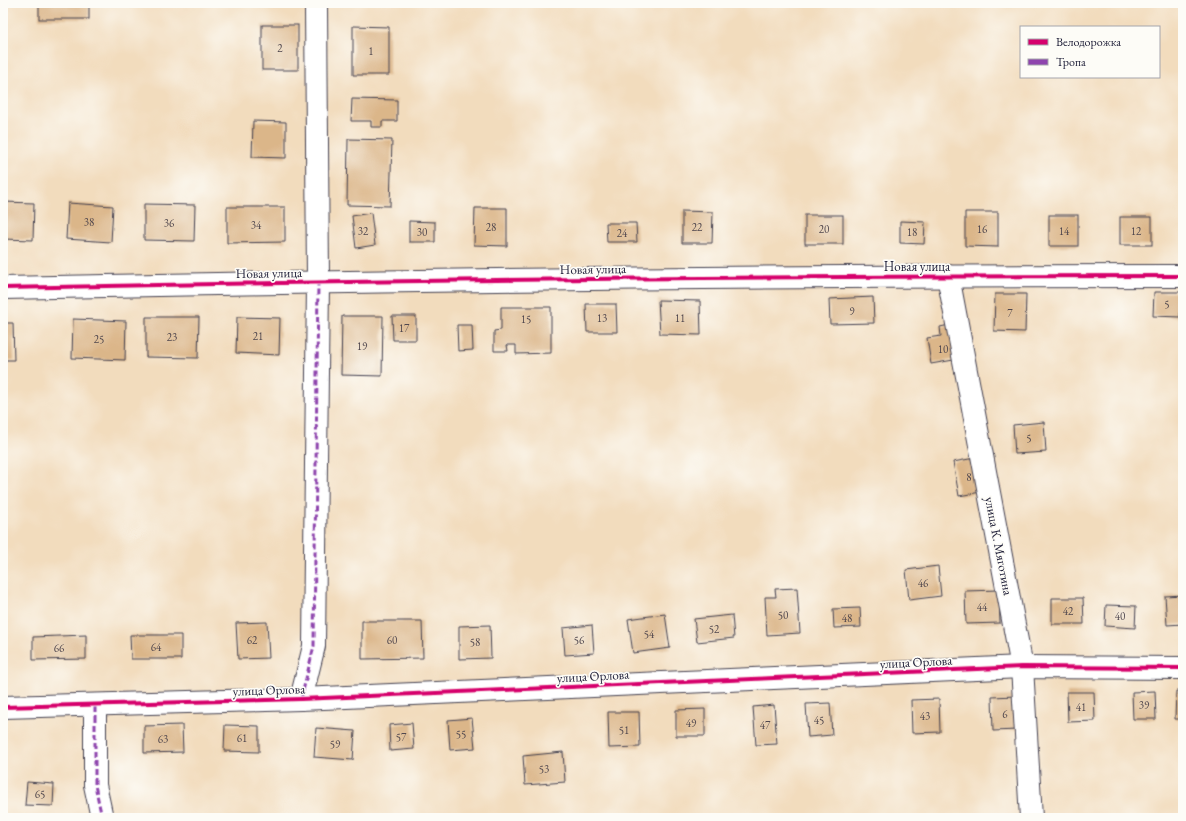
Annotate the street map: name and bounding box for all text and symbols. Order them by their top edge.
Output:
legend [1020,26,1160,78]
text: Велодорожка [1056,34,1121,50]
house number: 2 [277,41,283,55]
house number: 1 [368,44,374,58]
text: Тропа [1056,54,1086,70]
house number: 38 [84,215,94,229]
house number: 36 [164,216,175,230]
house number: 34 [251,218,262,232]
house number: 28 [486,220,496,234]
house number: 22 [692,220,703,234]
house number: 20 [819,222,829,236]
house number: 16 [977,222,988,236]
house number: 32 [358,224,369,238]
house number: 14 [1059,224,1070,238]
house number: 12 [1131,224,1142,238]
house number: 30 [417,225,427,239]
house number: 18 [907,225,917,239]
house number: 24 [617,226,628,240]
street label: Новая улица [884,258,951,275]
street label: Новая улица [560,260,627,278]
street label: Новая улица [236,264,303,282]
house number: 5 [1164,297,1170,311]
house number: 9 [849,304,855,318]
house number: 7 [1007,306,1013,320]
house number: 13 [597,311,607,325]
house number: 11 [675,311,685,325]
house number: 15 [521,312,531,326]
house number: 17 [399,321,410,335]
house number: 21 [253,329,263,343]
house number: 23 [167,330,177,344]
house number: 25 [94,332,104,346]
house number: 19 [357,339,368,353]
house number: 10 [938,342,948,356]
house number: 5 [1026,431,1032,445]
house number: 8 [966,470,972,484]
street label: улица К. Мяготина [981,495,1017,597]
house number: 46 [918,576,929,590]
house number: 44 [977,600,988,614]
house number: 42 [1063,604,1074,618]
house number: 50 [778,608,788,622]
house number: 40 [1115,609,1125,623]
house number: 48 [842,611,852,625]
house number: 52 [709,622,720,636]
house number: 54 [644,627,655,641]
house number: 62 [247,633,258,647]
house number: 60 [387,633,397,647]
house number: 56 [574,633,585,647]
house number: 58 [470,635,480,649]
house number: 64 [151,640,162,654]
house number: 66 [54,641,65,655]
street label: улица Орлова [879,652,954,672]
street label: улица Орлова [556,666,631,686]
street label: улица Орлова [232,680,306,700]
house number: 39 [1139,698,1150,712]
house number: 41 [1076,700,1086,714]
house number: 6 [1002,707,1008,721]
house number: 43 [920,709,930,723]
house number: 45 [814,713,824,727]
house number: 49 [686,716,697,730]
house number: 47 [760,718,771,732]
house number: 51 [619,723,629,737]
house number: 55 [456,727,466,741]
house number: 57 [396,730,407,744]
house number: 61 [237,731,247,745]
house number: 63 [158,732,168,746]
house number: 59 [330,737,341,751]
house number: 53 [539,762,549,776]
house number: 65 [35,787,45,801]

